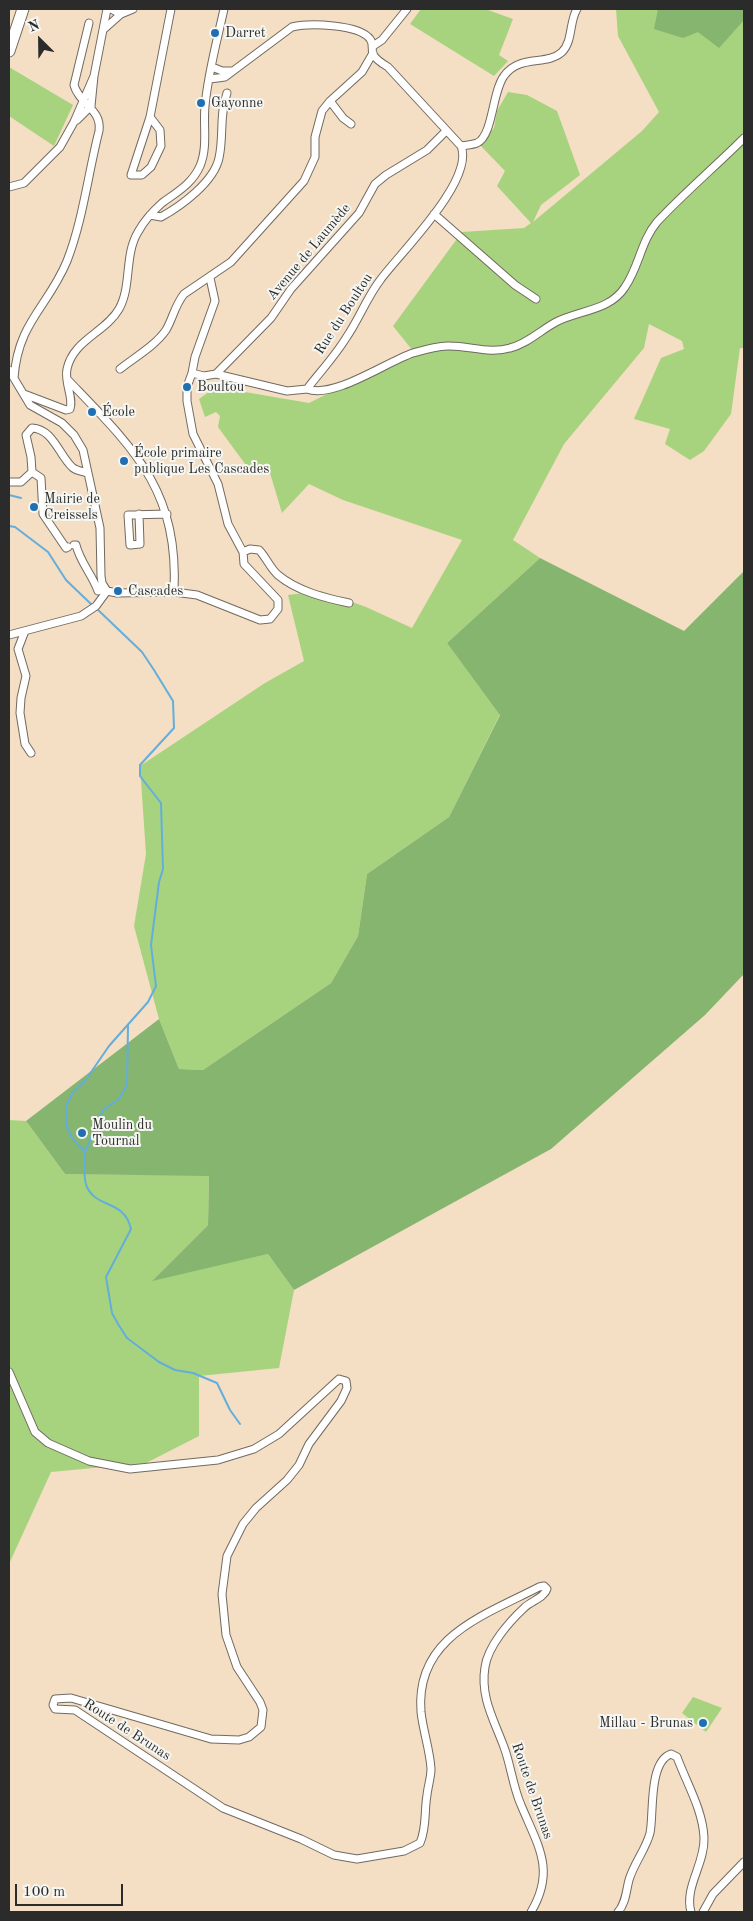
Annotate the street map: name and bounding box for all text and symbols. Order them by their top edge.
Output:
north arrow [15,15,65,65]
text: N [26,18,42,35]
place label: Darret [225,25,266,41]
marker: Darret [209,27,221,39]
place label: Gayonne [211,95,263,111]
marker: Gayonne [195,97,207,109]
street label: Avenue de Laumède [264,200,354,304]
street label: Rue du Boultou [311,270,377,358]
place label: Boultou [197,379,244,395]
marker: Boultou [181,381,193,393]
place label: École [102,404,135,420]
marker: École [86,406,98,418]
place label: École primaire publique Les Cascades [134,445,269,478]
marker: École primaire publique Les Cascades [118,455,130,467]
place label: Mairie de Creissels [44,491,100,524]
marker: Mairie de Creissels [28,501,40,513]
place label: Cascades [128,583,183,599]
marker: Cascades [112,585,124,597]
place label: Moulin du Tournal [92,1117,152,1150]
marker: Moulin du Tournal [76,1127,88,1139]
street label: Route de Brunas [80,1696,174,1764]
place label: Millau - Brunas [599,1715,693,1731]
marker: Millau - Brunas [697,1717,709,1729]
street label: Route de Brunas [508,1741,556,1841]
scale bar [18,1874,125,1906]
text: 100 m [23,1885,65,1900]

